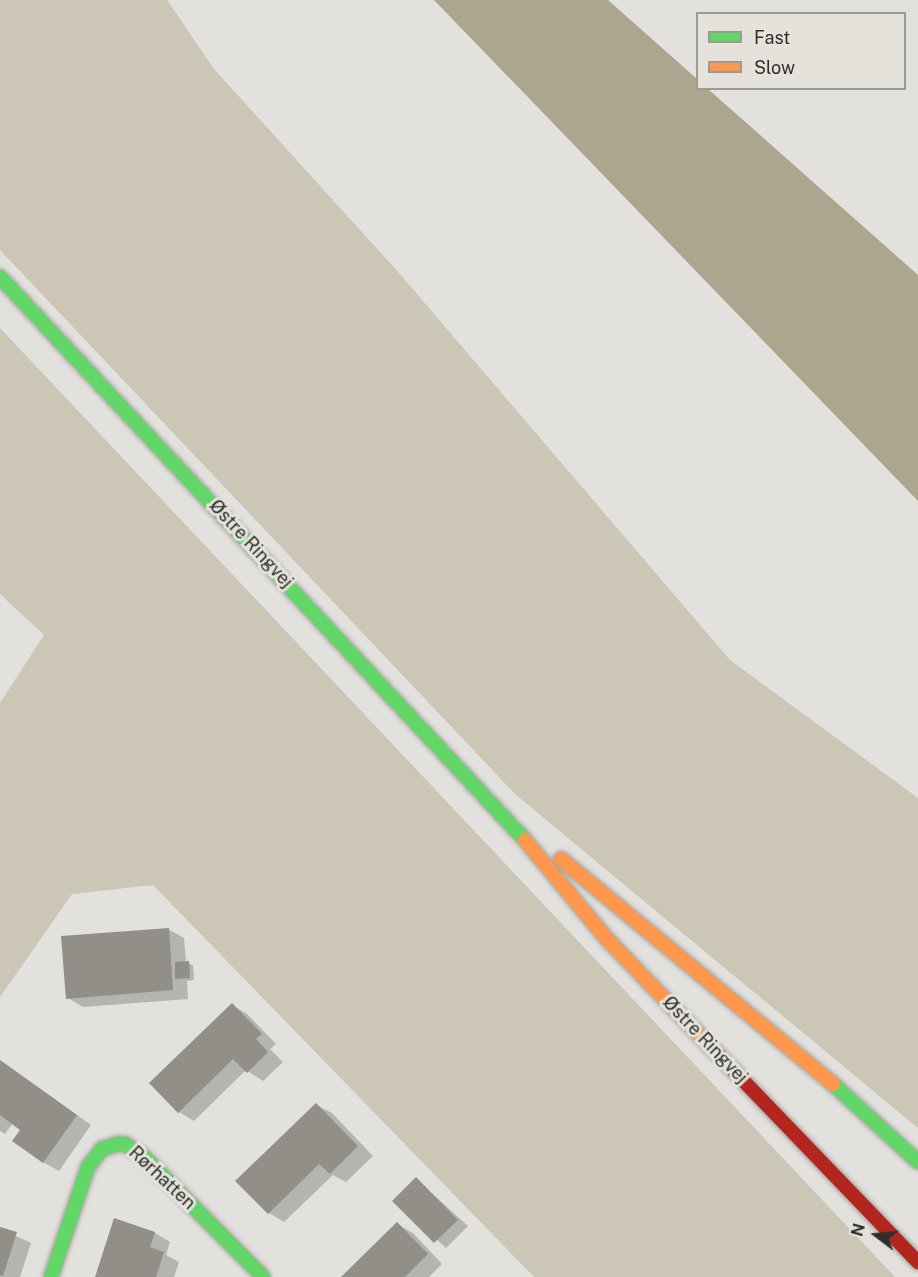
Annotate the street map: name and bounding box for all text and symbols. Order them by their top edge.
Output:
legend [696,12,906,90]
text: Fast [754,27,790,48]
text: Slow [754,57,795,78]
street label: Østre Ringvej [205,495,297,593]
street label: Østre Ringvej [658,992,752,1088]
street label: Rørhatten [124,1142,200,1214]
north arrow [846,1205,906,1265]
text: N [847,1221,869,1239]

